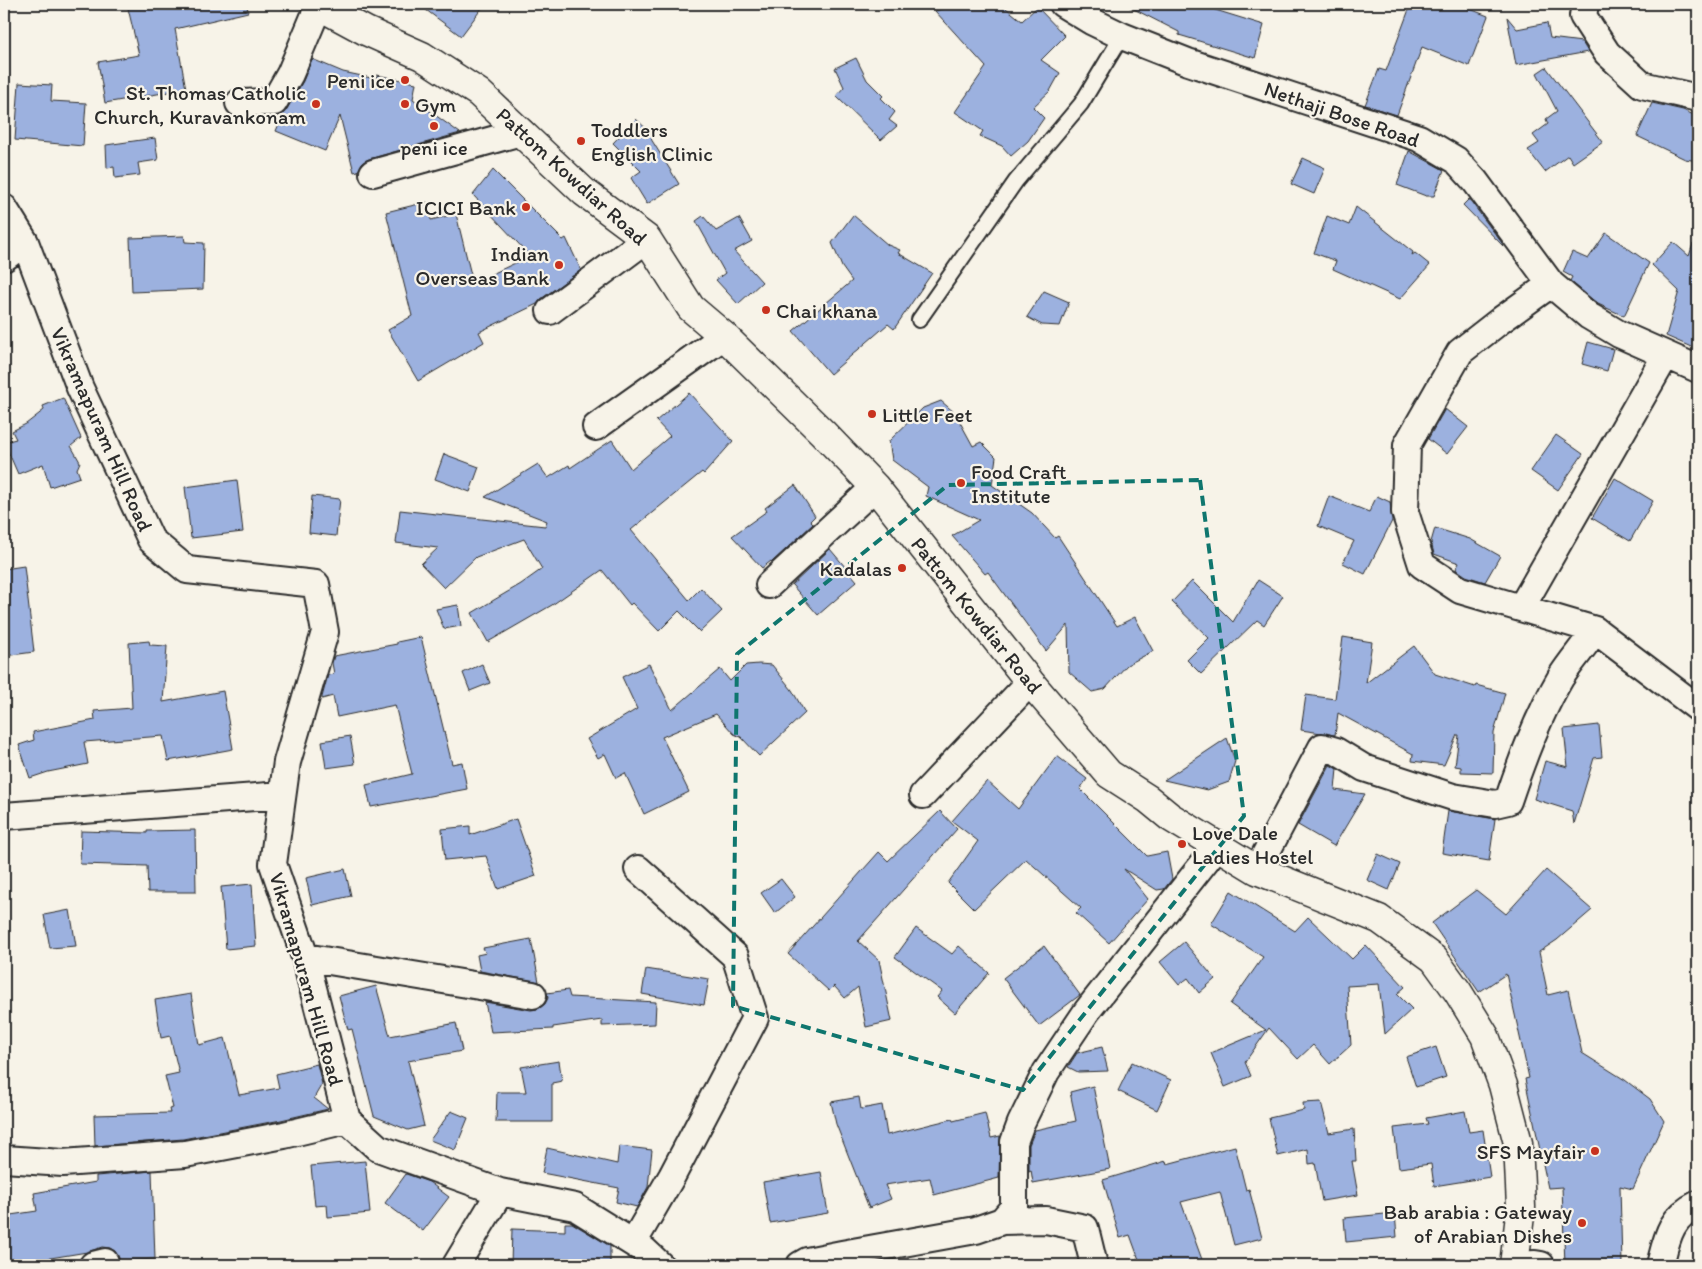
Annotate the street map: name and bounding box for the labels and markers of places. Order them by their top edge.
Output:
place label: Peni ice [327,68,395,93]
marker: Peni ice [399,74,411,86]
place label: St. Thomas Catholic Church, Kuravankonam [94,80,306,129]
place label: Gym [415,92,456,117]
marker: St. Thomas Catholic Church, Kuravankonam [310,98,322,110]
marker: Gym [399,98,411,110]
place label: Toddlers English Clinic [591,117,713,166]
marker: peni ice [428,120,440,132]
place label: peni ice [400,135,468,160]
marker: Toddlers English Clinic [575,135,587,147]
place label: ICICI Bank [416,195,516,220]
marker: ICICI Bank [520,201,532,213]
place label: Indian Overseas Bank [415,241,549,290]
marker: Indian Overseas Bank [553,259,565,271]
place label: Chai khana [776,298,877,323]
marker: Chai khana [760,304,772,316]
place label: Little Feet [882,402,973,427]
marker: Little Feet [866,408,878,420]
place label: Food Craft Institute [971,459,1067,508]
marker: Food Craft Institute [955,477,967,489]
place label: Kadalas [819,556,892,581]
marker: Kadalas [896,562,908,574]
place label: Love Dale Ladies Hostel [1192,820,1313,869]
marker: Love Dale Ladies Hostel [1176,838,1188,850]
place label: SFS Mayfair [1477,1139,1586,1164]
marker: SFS Mayfair [1589,1145,1601,1157]
place label: Bab arabia : Gateway of Arabian Dishes [1384,1199,1572,1248]
marker: Bab arabia : Gateway of Arabian Dishes [1576,1217,1588,1229]

